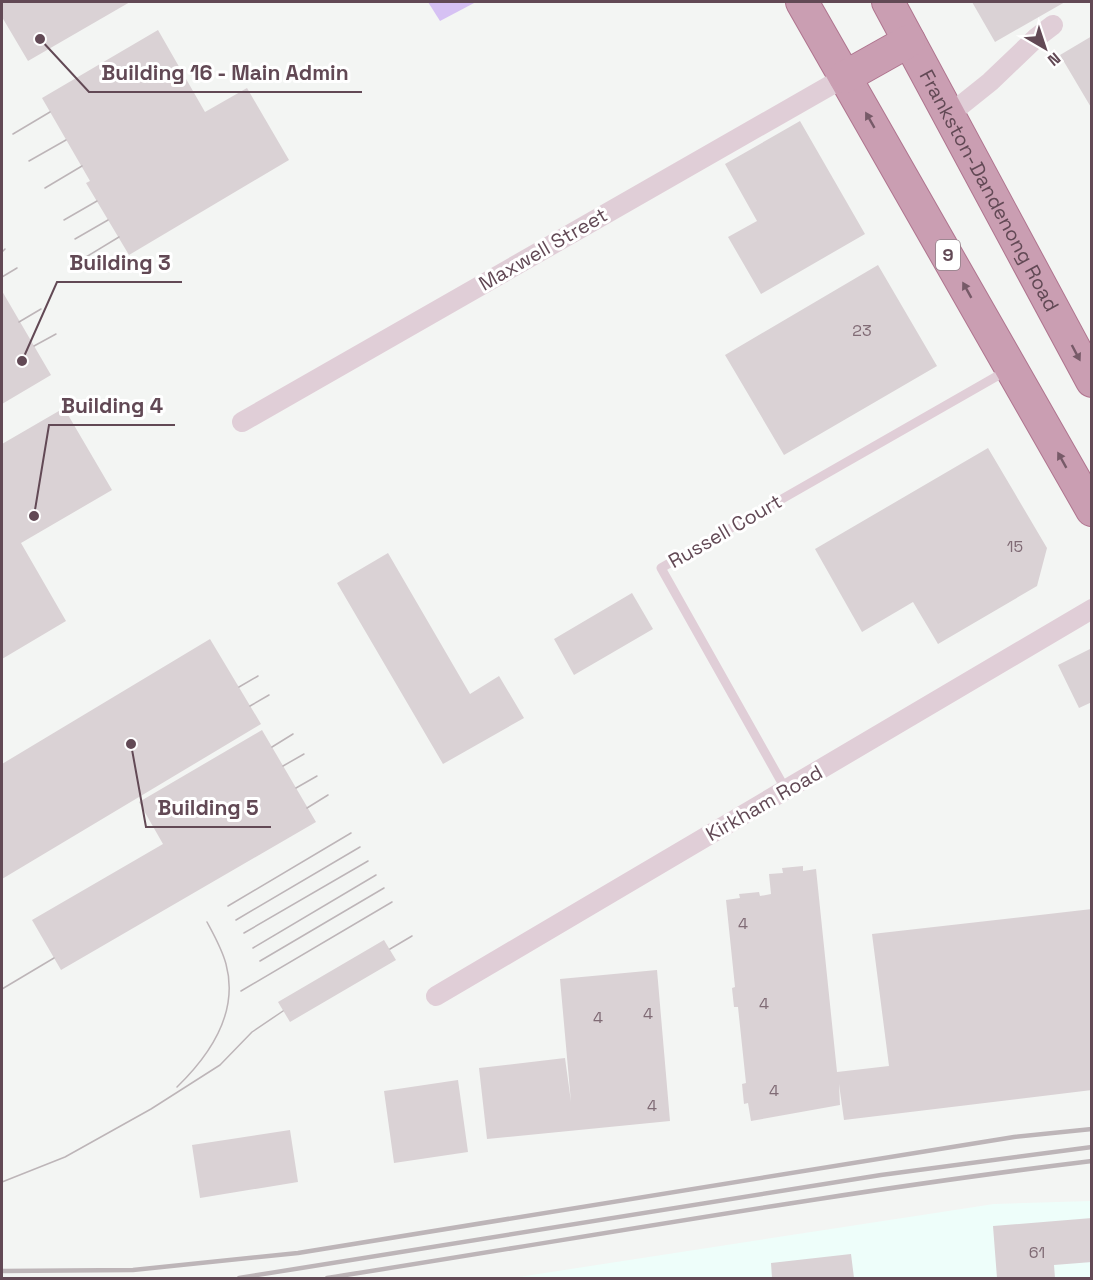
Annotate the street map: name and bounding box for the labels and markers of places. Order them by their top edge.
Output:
callout: Building 16 - Main Admin [89,53,362,92]
callout: Building 3 [57,243,182,282]
callout: Building 4 [49,386,175,425]
callout: Building 5 [146,788,271,827]

